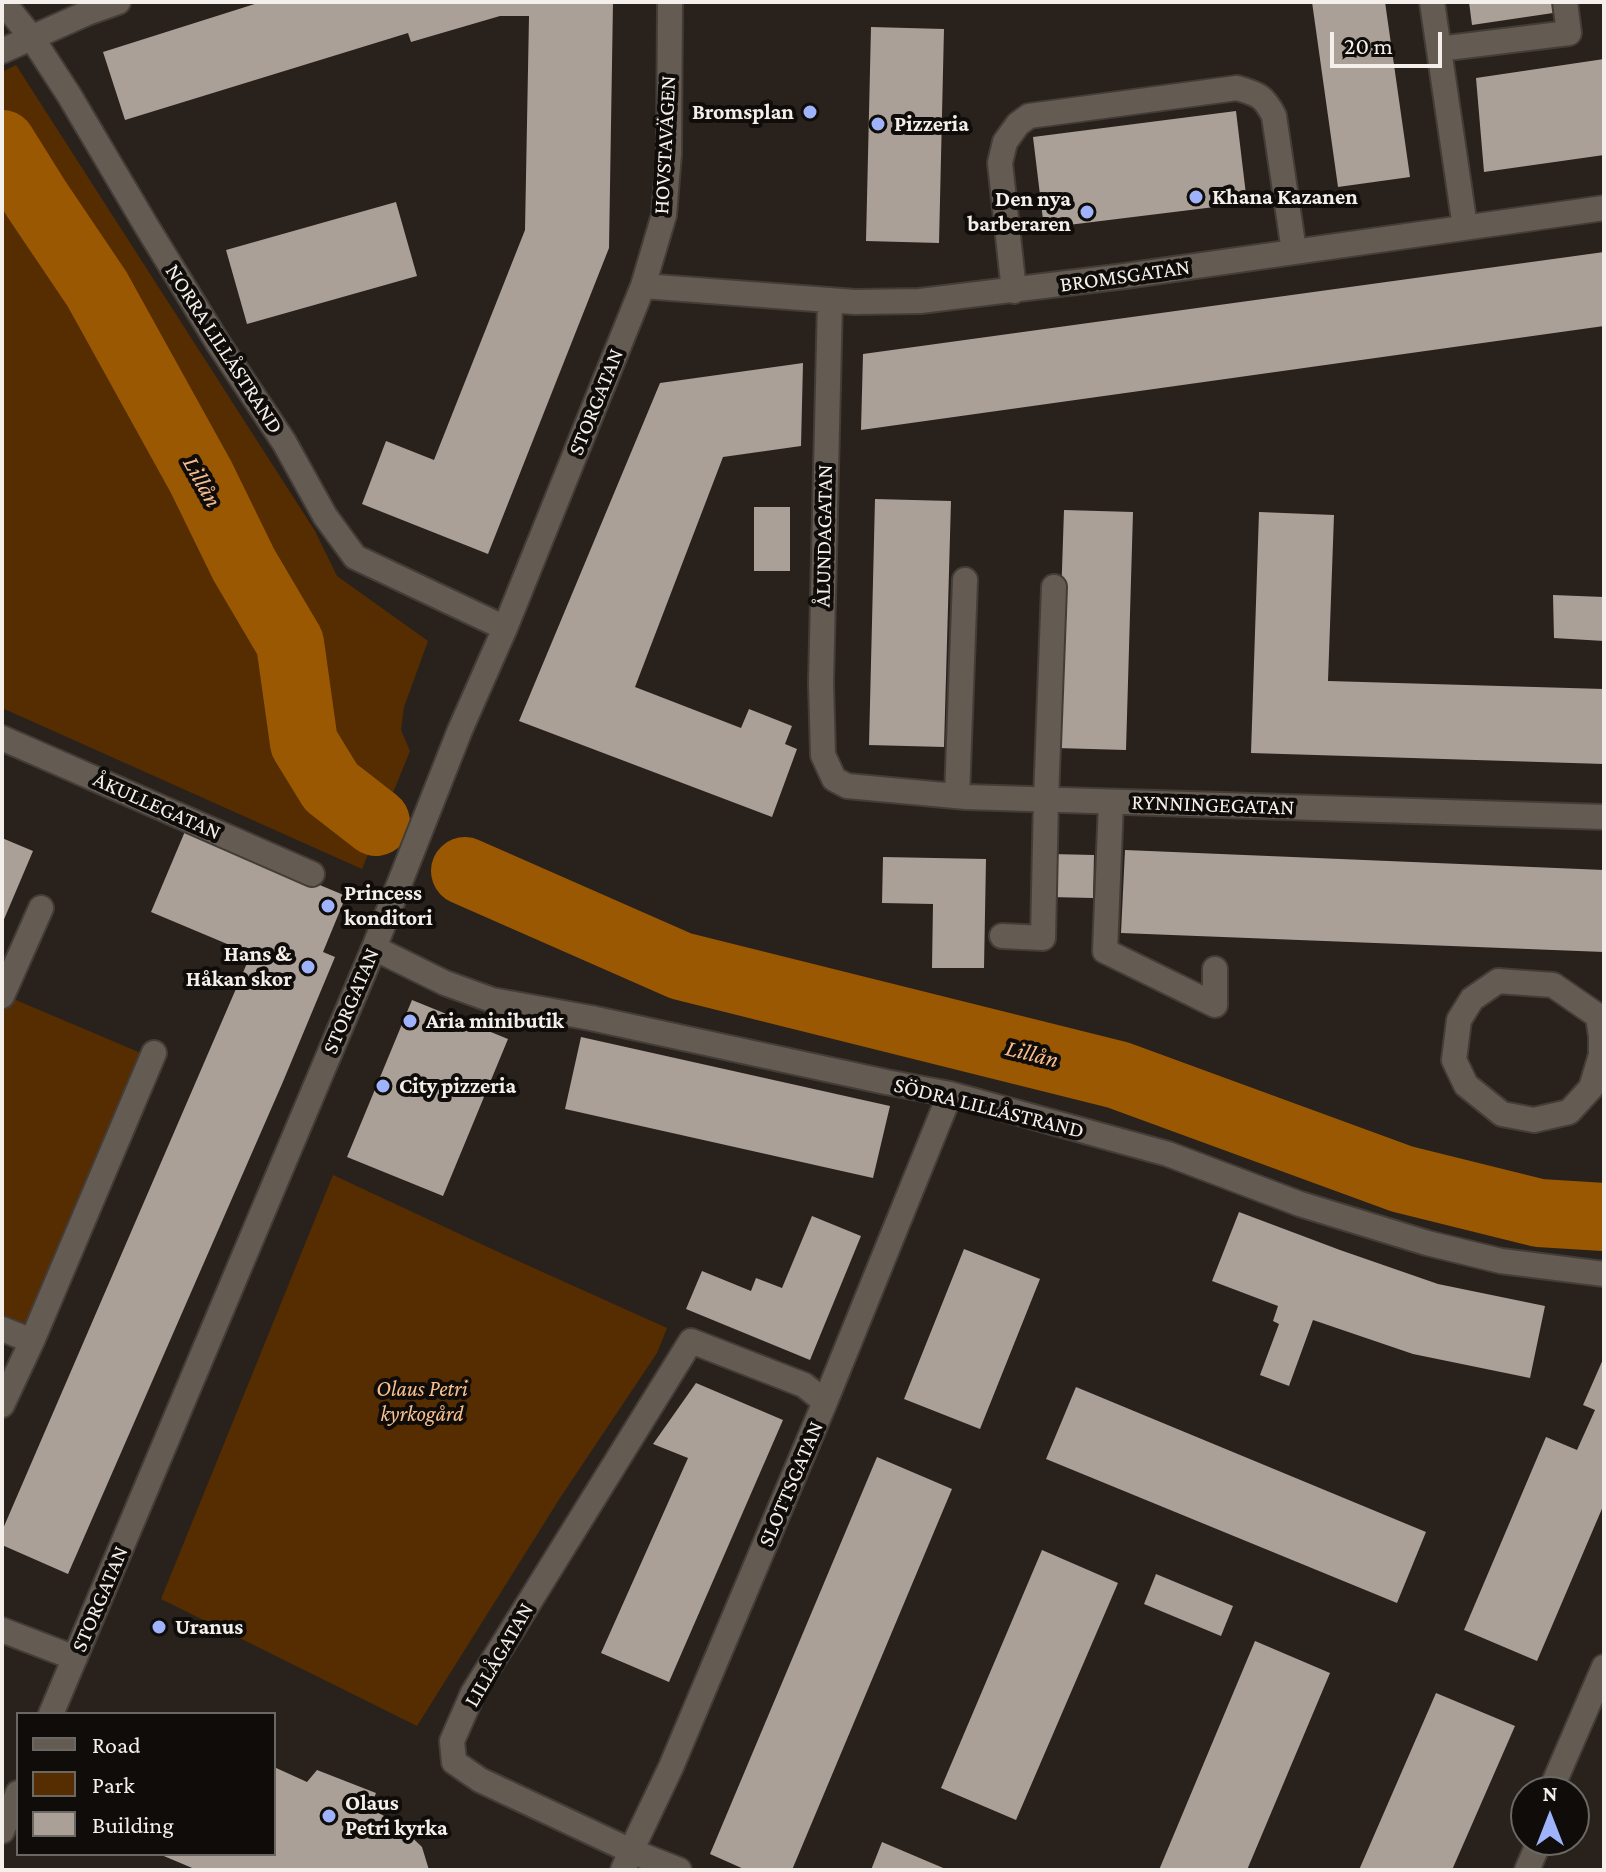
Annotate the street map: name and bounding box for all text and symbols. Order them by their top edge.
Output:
scale bar [1334,16,1446,66]
text: 20 m [1344,32,1393,59]
street label: HOVSTAVÄGEN [648,75,682,215]
place label: Bromsplan [692,99,794,125]
marker: Bromsplan [801,103,819,121]
place label: Pizzeria [894,111,969,137]
marker: Pizzeria [869,115,887,133]
place label: Khana Kazanen [1212,184,1358,210]
place label: Den nya barberaren [967,186,1071,238]
marker: Khana Kazanen [1187,188,1205,206]
marker: Den nya barberaren [1078,203,1096,221]
street label: BROMSGATAN [1058,254,1192,298]
street label: NORRA LILLÅSTRAND [159,259,289,439]
street label: STORGATAN [563,345,629,459]
water label: Lillån [176,452,228,512]
street label: ÅLUNDAGATAN [810,464,838,608]
street label: ÅKULLEGATAN [89,766,225,846]
street label: RYNNINGEGATAN [1131,789,1295,821]
place label: Princess konditori [344,880,433,932]
marker: Princess konditori [319,897,337,915]
place label: Hans & Håkan skor [186,941,292,992]
street label: STORGATAN [317,944,385,1058]
marker: Hans & Håkan skor [299,958,317,976]
place label: Aria minibutik [426,1008,564,1034]
marker: Aria minibutik [401,1012,419,1030]
water label: Lillån [1003,1034,1061,1074]
street label: SÖDRA LILLÅSTRAND [891,1072,1087,1144]
place label: City pizzeria [399,1073,516,1099]
marker: City pizzeria [374,1077,392,1095]
park label: Olaus Petri kyrkogård [376,1376,468,1428]
street label: SLOTTSGATAN [753,1417,829,1551]
street label: STORGATAN [66,1542,134,1656]
street label: LILLÅGATAN [459,1598,539,1712]
place label: Uranus [175,1614,243,1640]
marker: Uranus [150,1618,168,1636]
legend [16,1712,276,1856]
text: Road [92,1731,141,1758]
text: Park [92,1771,135,1798]
north arrow [1510,1776,1590,1856]
text: N [1543,1781,1558,1806]
place label: Olaus Petri kyrka [345,1790,448,1842]
marker: Olaus Petri kyrka [320,1807,338,1825]
text: Building [92,1811,174,1838]

